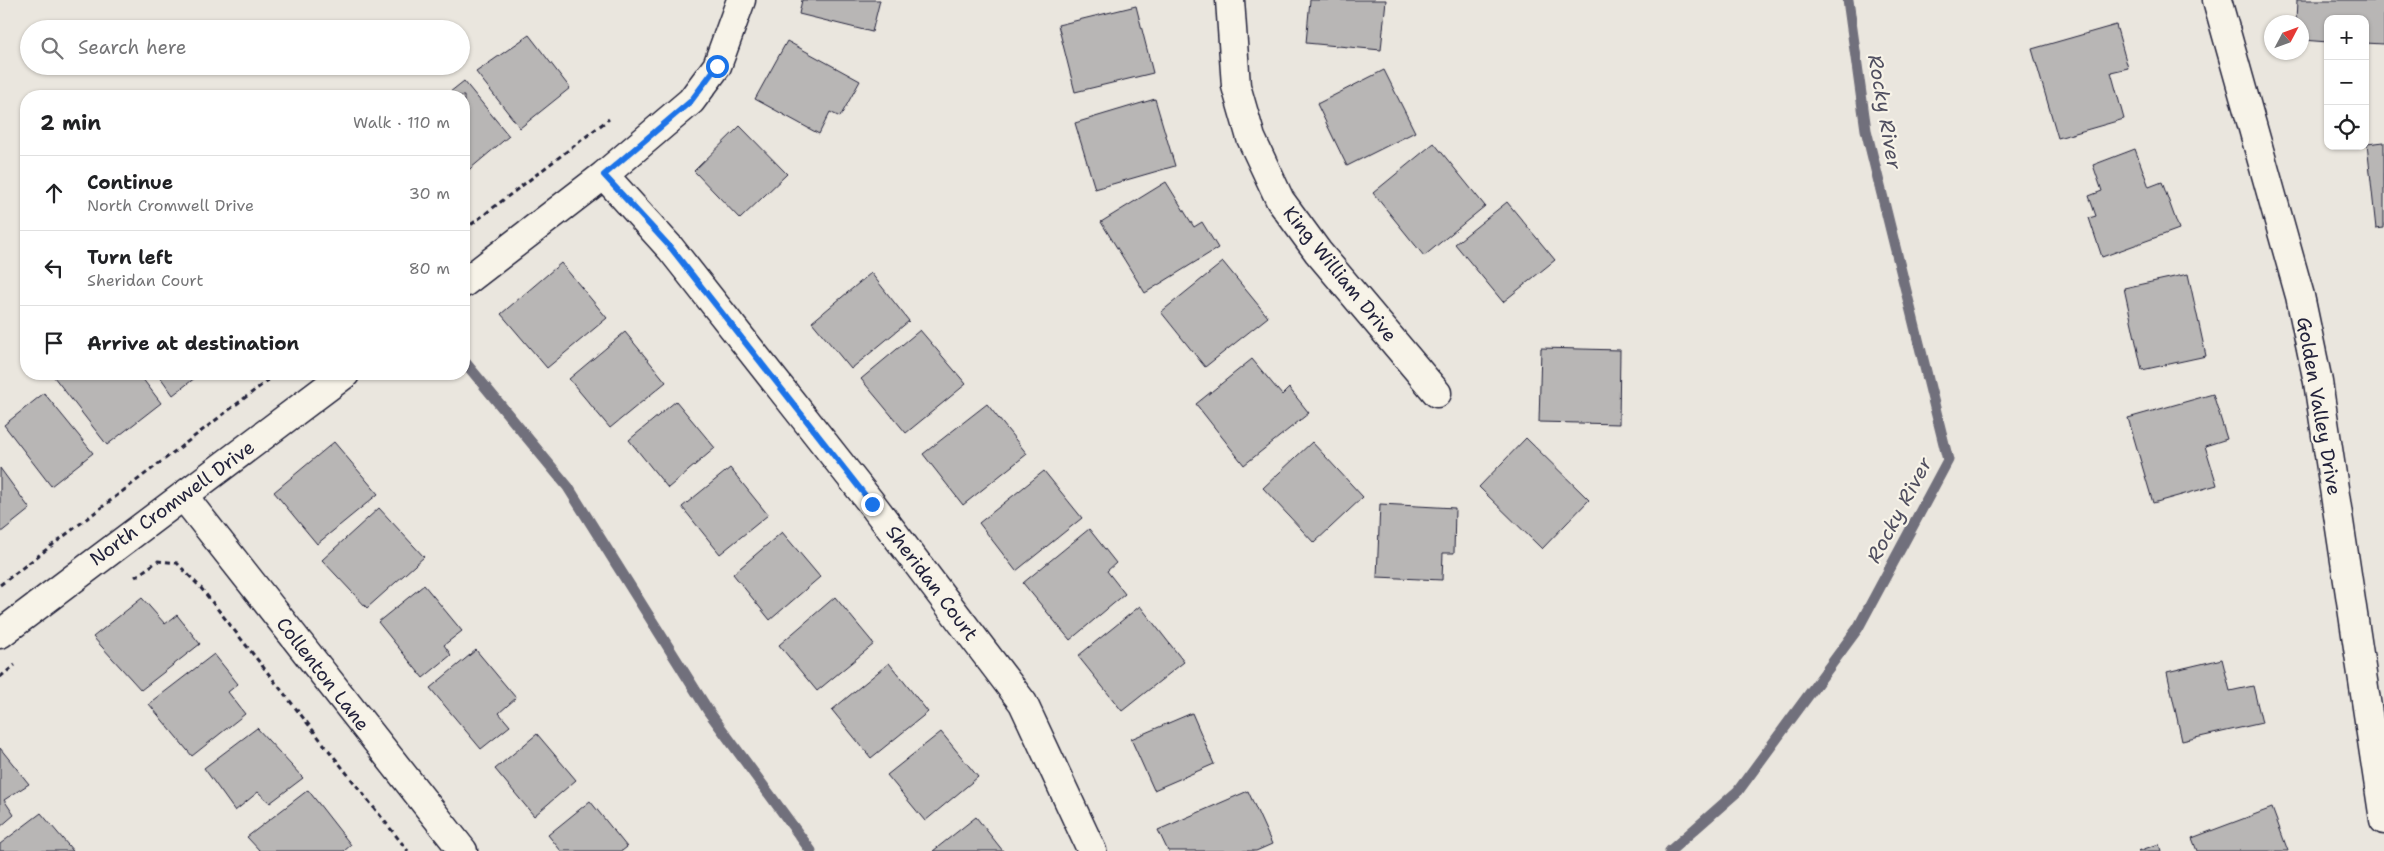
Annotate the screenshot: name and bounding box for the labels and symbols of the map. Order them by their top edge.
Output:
north arrow [2264,15,2309,60]
water label: Rocky River [1862,53,1908,172]
route start [706,55,729,78]
street label: King William Drive [1277,201,1403,347]
street label: Golden Valley Drive [2291,315,2347,497]
street label: North Cromwell Drive [84,435,260,571]
water label: Rocky River [1860,452,1938,567]
route end [861,493,884,516]
street label: Sheridan Court [880,520,984,646]
street label: Collenton Lane [271,612,375,736]

